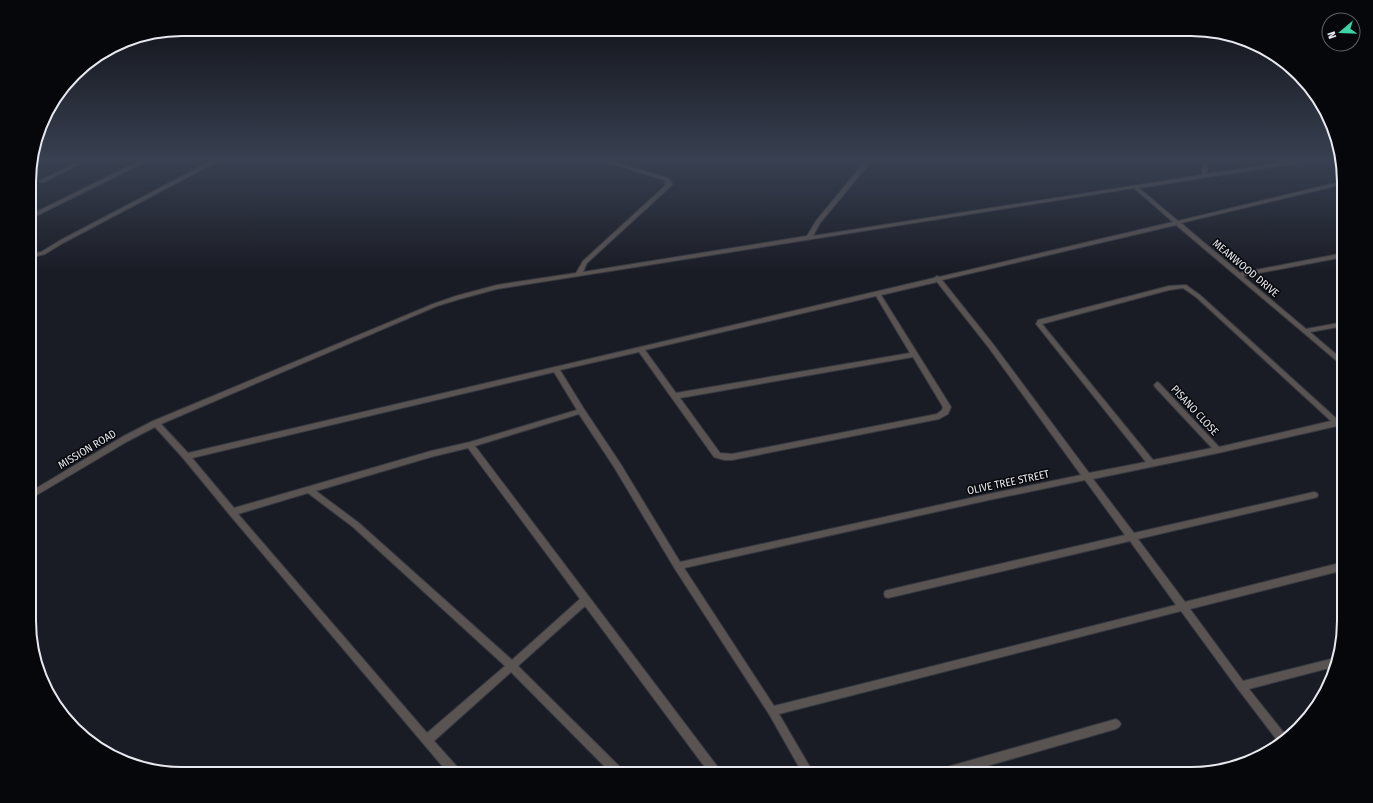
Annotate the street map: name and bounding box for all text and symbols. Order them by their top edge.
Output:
north arrow [1321,12,1361,52]
text: N [1325,30,1339,40]
street label: MEANWOOD DRIVE [1210,237,1281,300]
street label: PISANO CLOSE [1168,383,1221,438]
street label: MISSION ROAD [56,427,119,472]
street label: OLIVE TREE STREET [966,467,1051,498]

